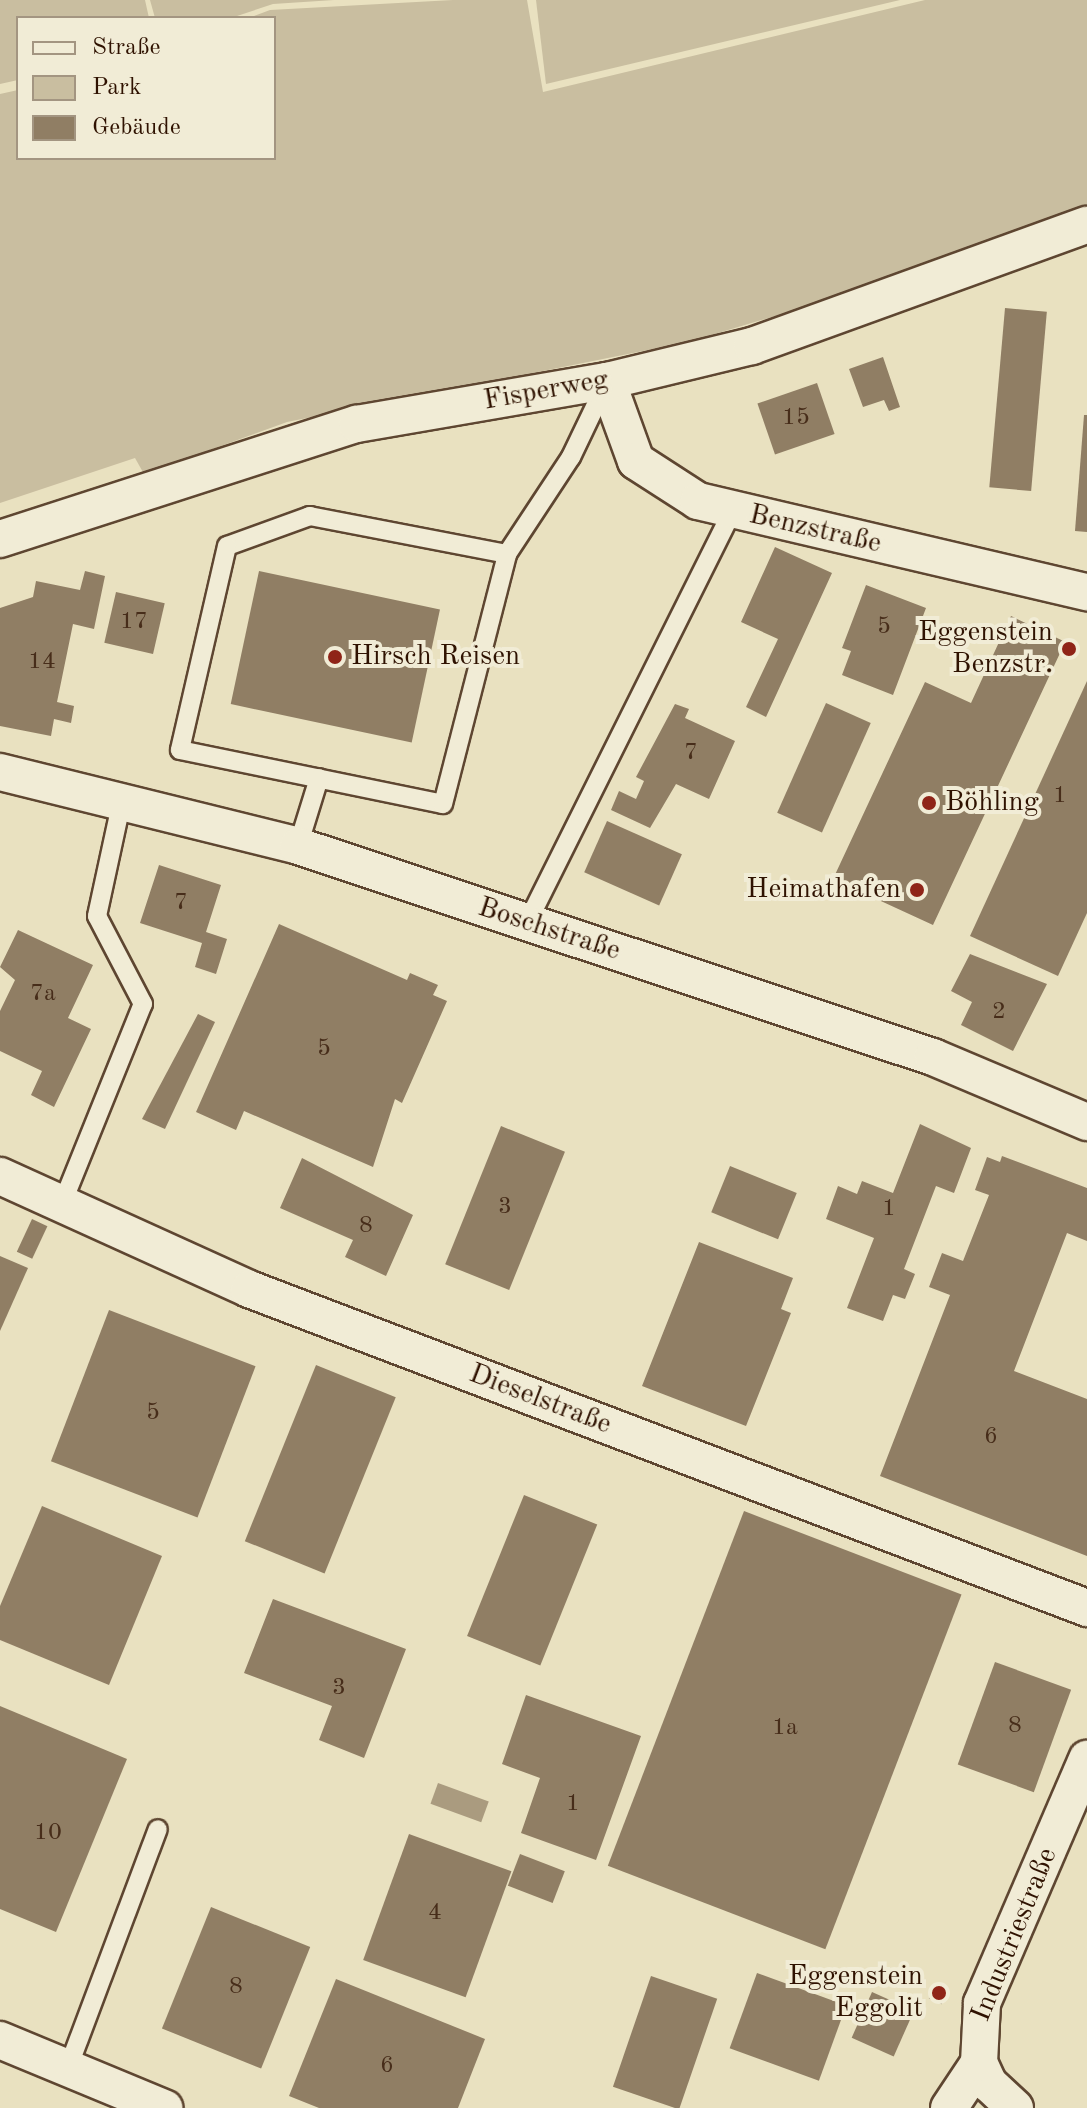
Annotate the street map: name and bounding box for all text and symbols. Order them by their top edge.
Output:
legend [16,16,276,160]
text: Straße [92,36,161,60]
text: Park [92,76,141,100]
text: Gebäude [92,116,181,140]
street label: Fisperweg [481,364,611,418]
house number: 15 [782,405,810,433]
street label: Benzstraße [746,499,884,561]
house number: 17 [120,609,148,637]
house number: 5 [877,614,891,642]
place label: Eggenstein Benzstr. [918,616,1053,682]
place label: Hirsch Reisen [351,640,520,674]
marker: Eggenstein Benzstr. [1060,640,1078,658]
marker: Hirsch Reisen [326,648,344,666]
house number: 14 [28,649,56,677]
house number: 7 [684,740,698,768]
house number: 1 [1053,783,1067,811]
place label: Böhling [945,786,1039,820]
marker: Böhling [920,794,938,812]
place label: Heimathafen [746,873,901,907]
marker: Heimathafen [908,881,926,899]
house number: 7 [174,890,188,918]
street label: Boschstraße [474,891,624,969]
house number: 7a [30,981,56,1009]
house number: 2 [992,999,1006,1027]
house number: 5 [317,1036,331,1064]
house number: 3 [498,1194,512,1222]
house number: 1 [882,1196,896,1224]
house number: 8 [359,1213,373,1241]
street label: Dieselstraße [464,1357,616,1443]
house number: 5 [146,1400,160,1428]
house number: 6 [984,1424,998,1452]
house number: 3 [332,1675,346,1703]
house number: 8 [1008,1713,1022,1741]
house number: 1a [772,1715,798,1743]
house number: 1 [566,1791,580,1819]
house number: 10 [34,1820,62,1848]
street label: Industriestraße [965,1843,1065,2027]
house number: 4 [428,1900,442,1928]
place label: Eggenstein Eggolit [788,1960,923,2026]
house number: 8 [229,1974,243,2002]
marker: Eggenstein Eggolit [930,1984,948,2002]
house number: 6 [380,2053,394,2081]

